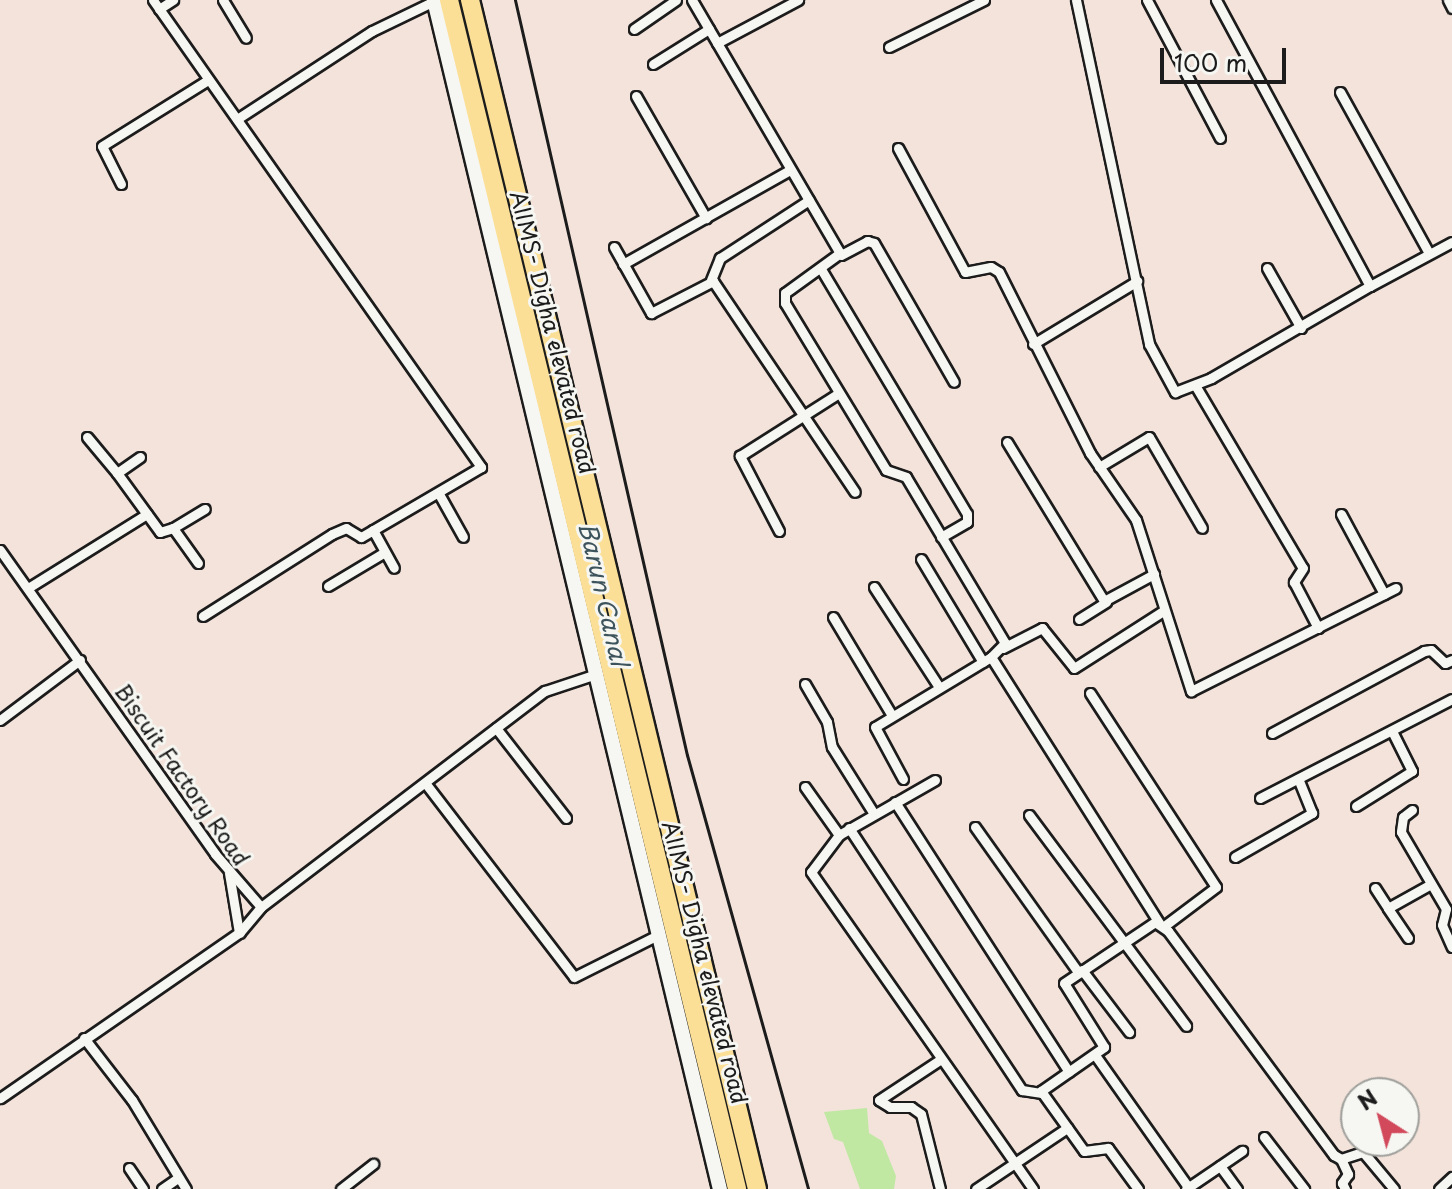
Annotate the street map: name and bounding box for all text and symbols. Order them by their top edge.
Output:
scale bar [1164,32,1290,82]
text: 100 m [1174,44,1247,80]
street label: AIIMS- Digha elevated road [506,187,602,477]
water label: Barun Canal [573,519,635,669]
street label: Biscuit Factory Road [110,677,256,871]
street label: AIIMS- Digha elevated road [658,817,754,1107]
north arrow [1340,1077,1420,1157]
text: N [1350,1080,1384,1117]

